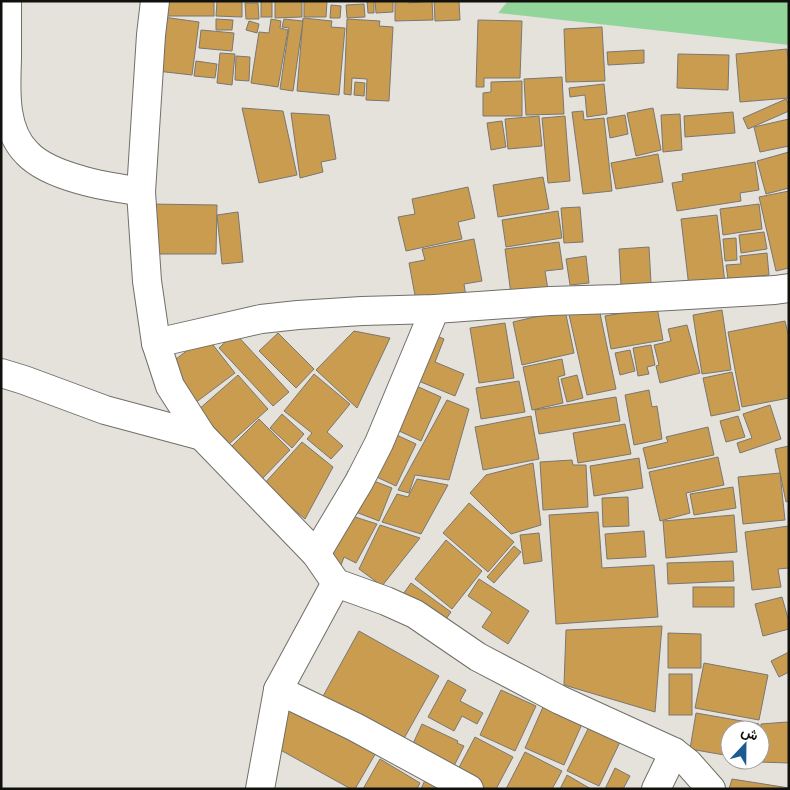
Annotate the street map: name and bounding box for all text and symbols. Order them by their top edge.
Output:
north arrow [720,720,770,770]
text: ش [739,721,761,745]

